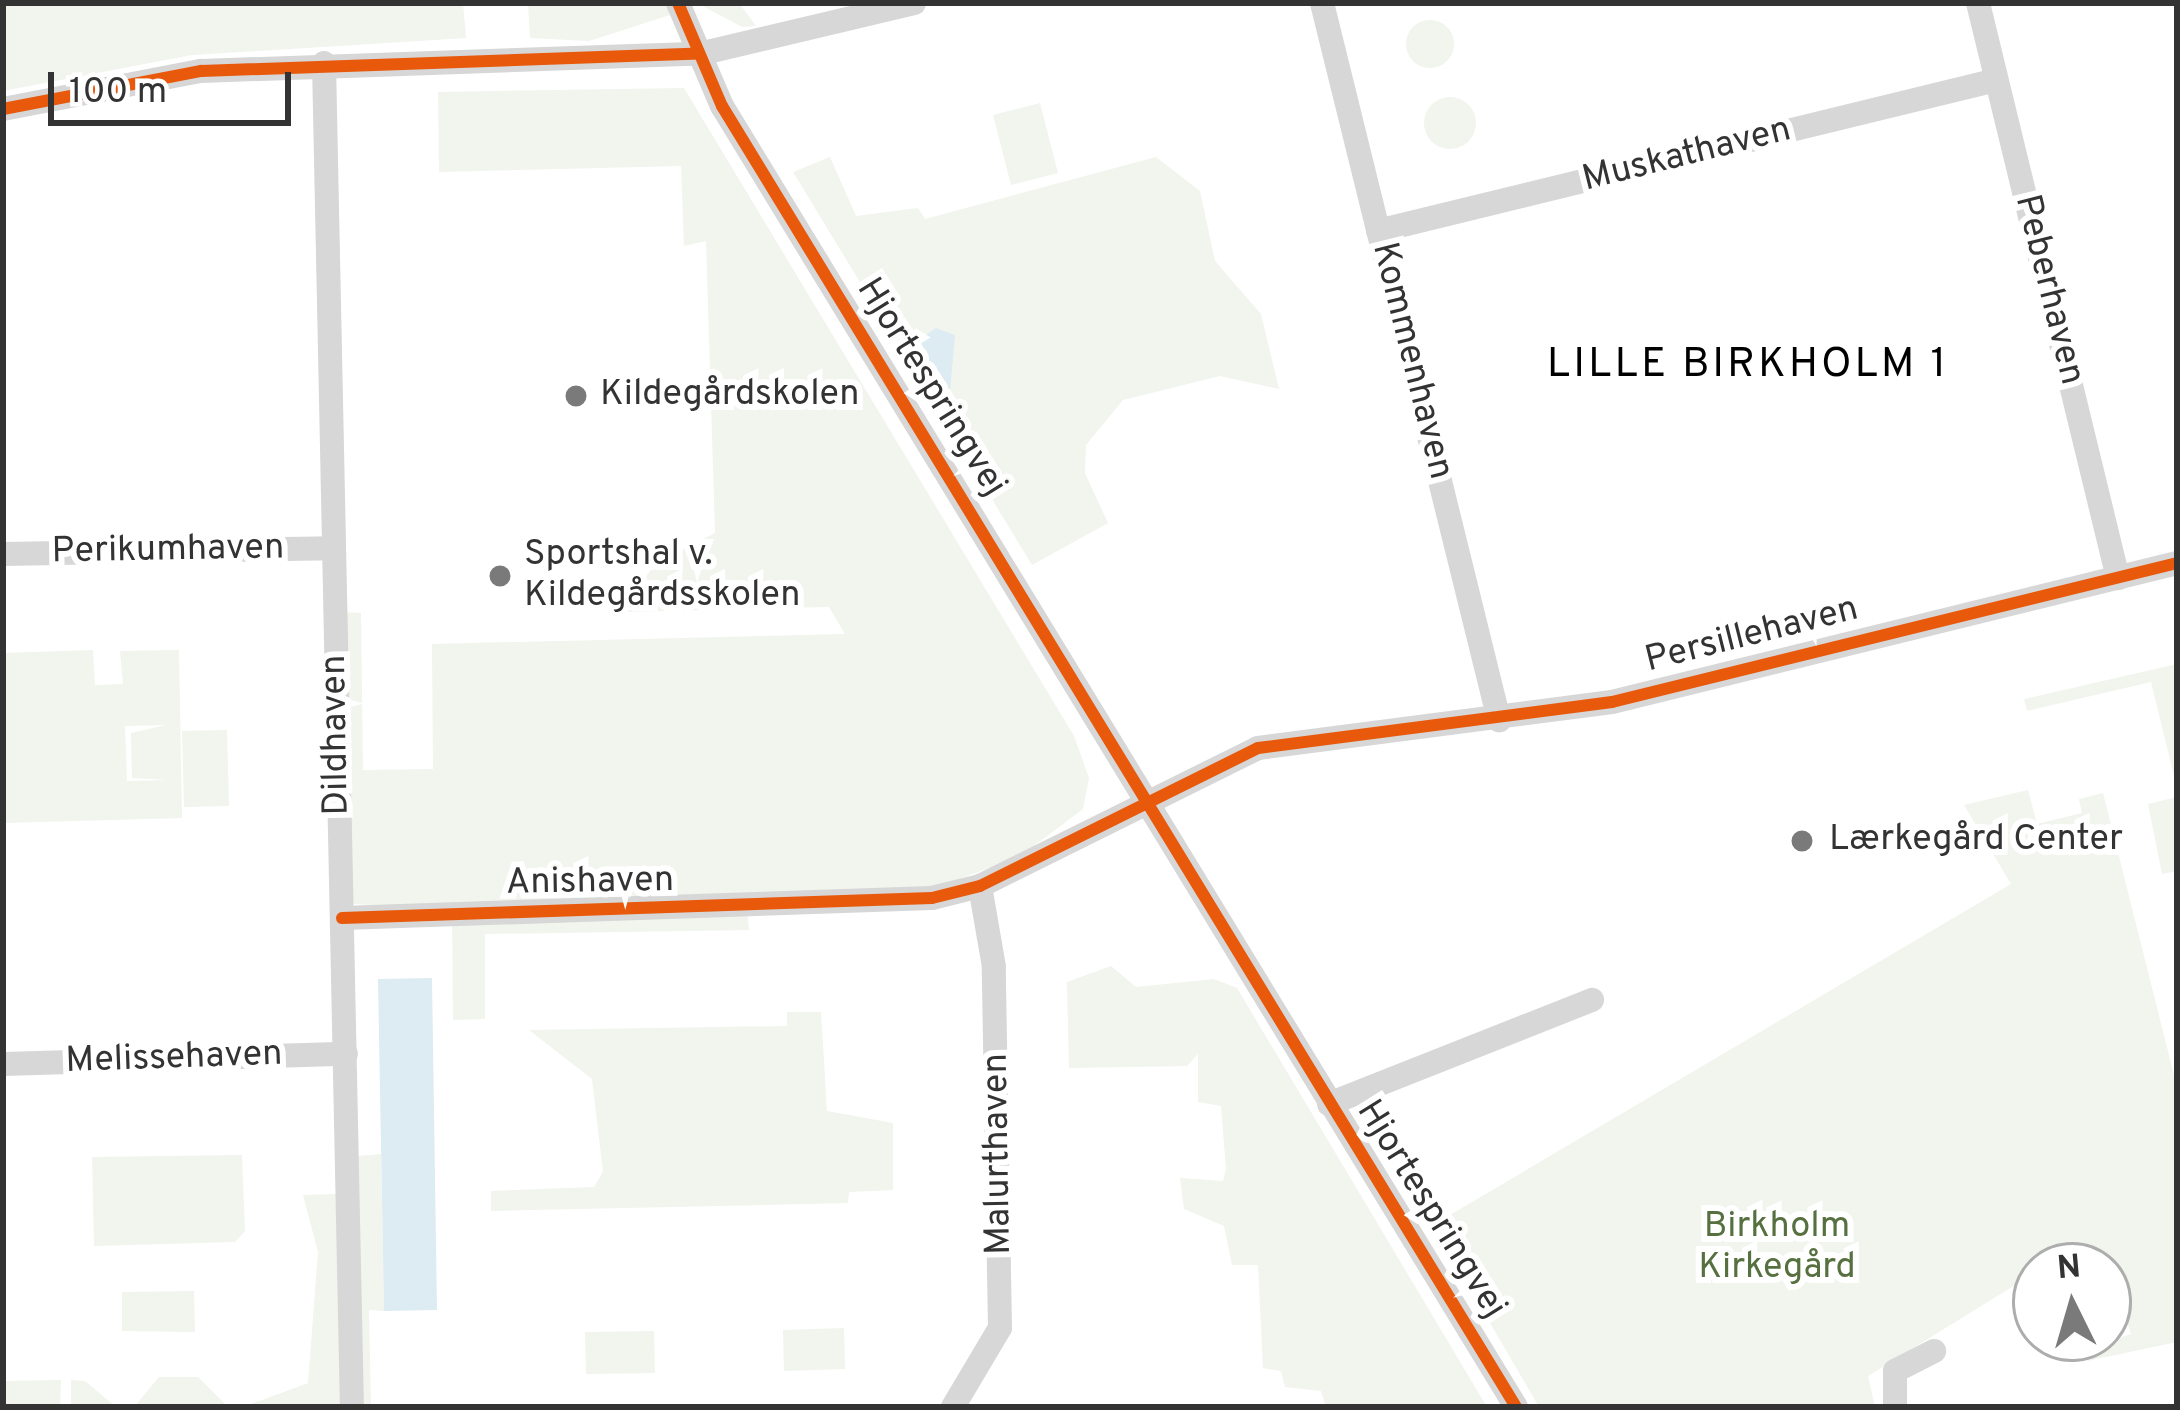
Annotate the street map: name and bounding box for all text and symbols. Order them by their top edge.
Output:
scale bar [54,48,297,122]
text: 100 m [69,70,167,116]
street label: Muskathaven [1578,109,1796,203]
street label: Peberhaven [2004,191,2092,389]
street label: Kommenhaven [1361,238,1461,484]
street label: Hjortespringvej [846,271,1014,505]
district label: LILLE BIRKHOLM 1 [1547,341,1949,391]
place label: Kildegårdskolen [600,374,860,418]
marker: Kildegårdskolen [563,383,589,409]
street label: Perikumhaven [51,527,285,575]
place label: Sportshal v. Kildegårdsskolen [524,533,800,618]
marker: Sportshal v. Kildegårdsskolen [487,563,513,589]
street label: Persillehaven [1641,589,1863,683]
street label: Dildhaven [314,654,360,816]
place label: Lærkegård Center [1829,819,2123,863]
marker: Lærkegård Center [1786,825,1818,857]
street label: Anishaven [505,860,675,906]
street label: Melissehaven [65,1034,283,1084]
street label: Malurthaven [976,1053,1022,1255]
street label: Hjortespringvej [1346,1093,1514,1327]
park label: Birkholm Kirkegård [1698,1205,1856,1290]
north arrow [2012,1242,2132,1362]
text: N [2055,1247,2083,1291]

